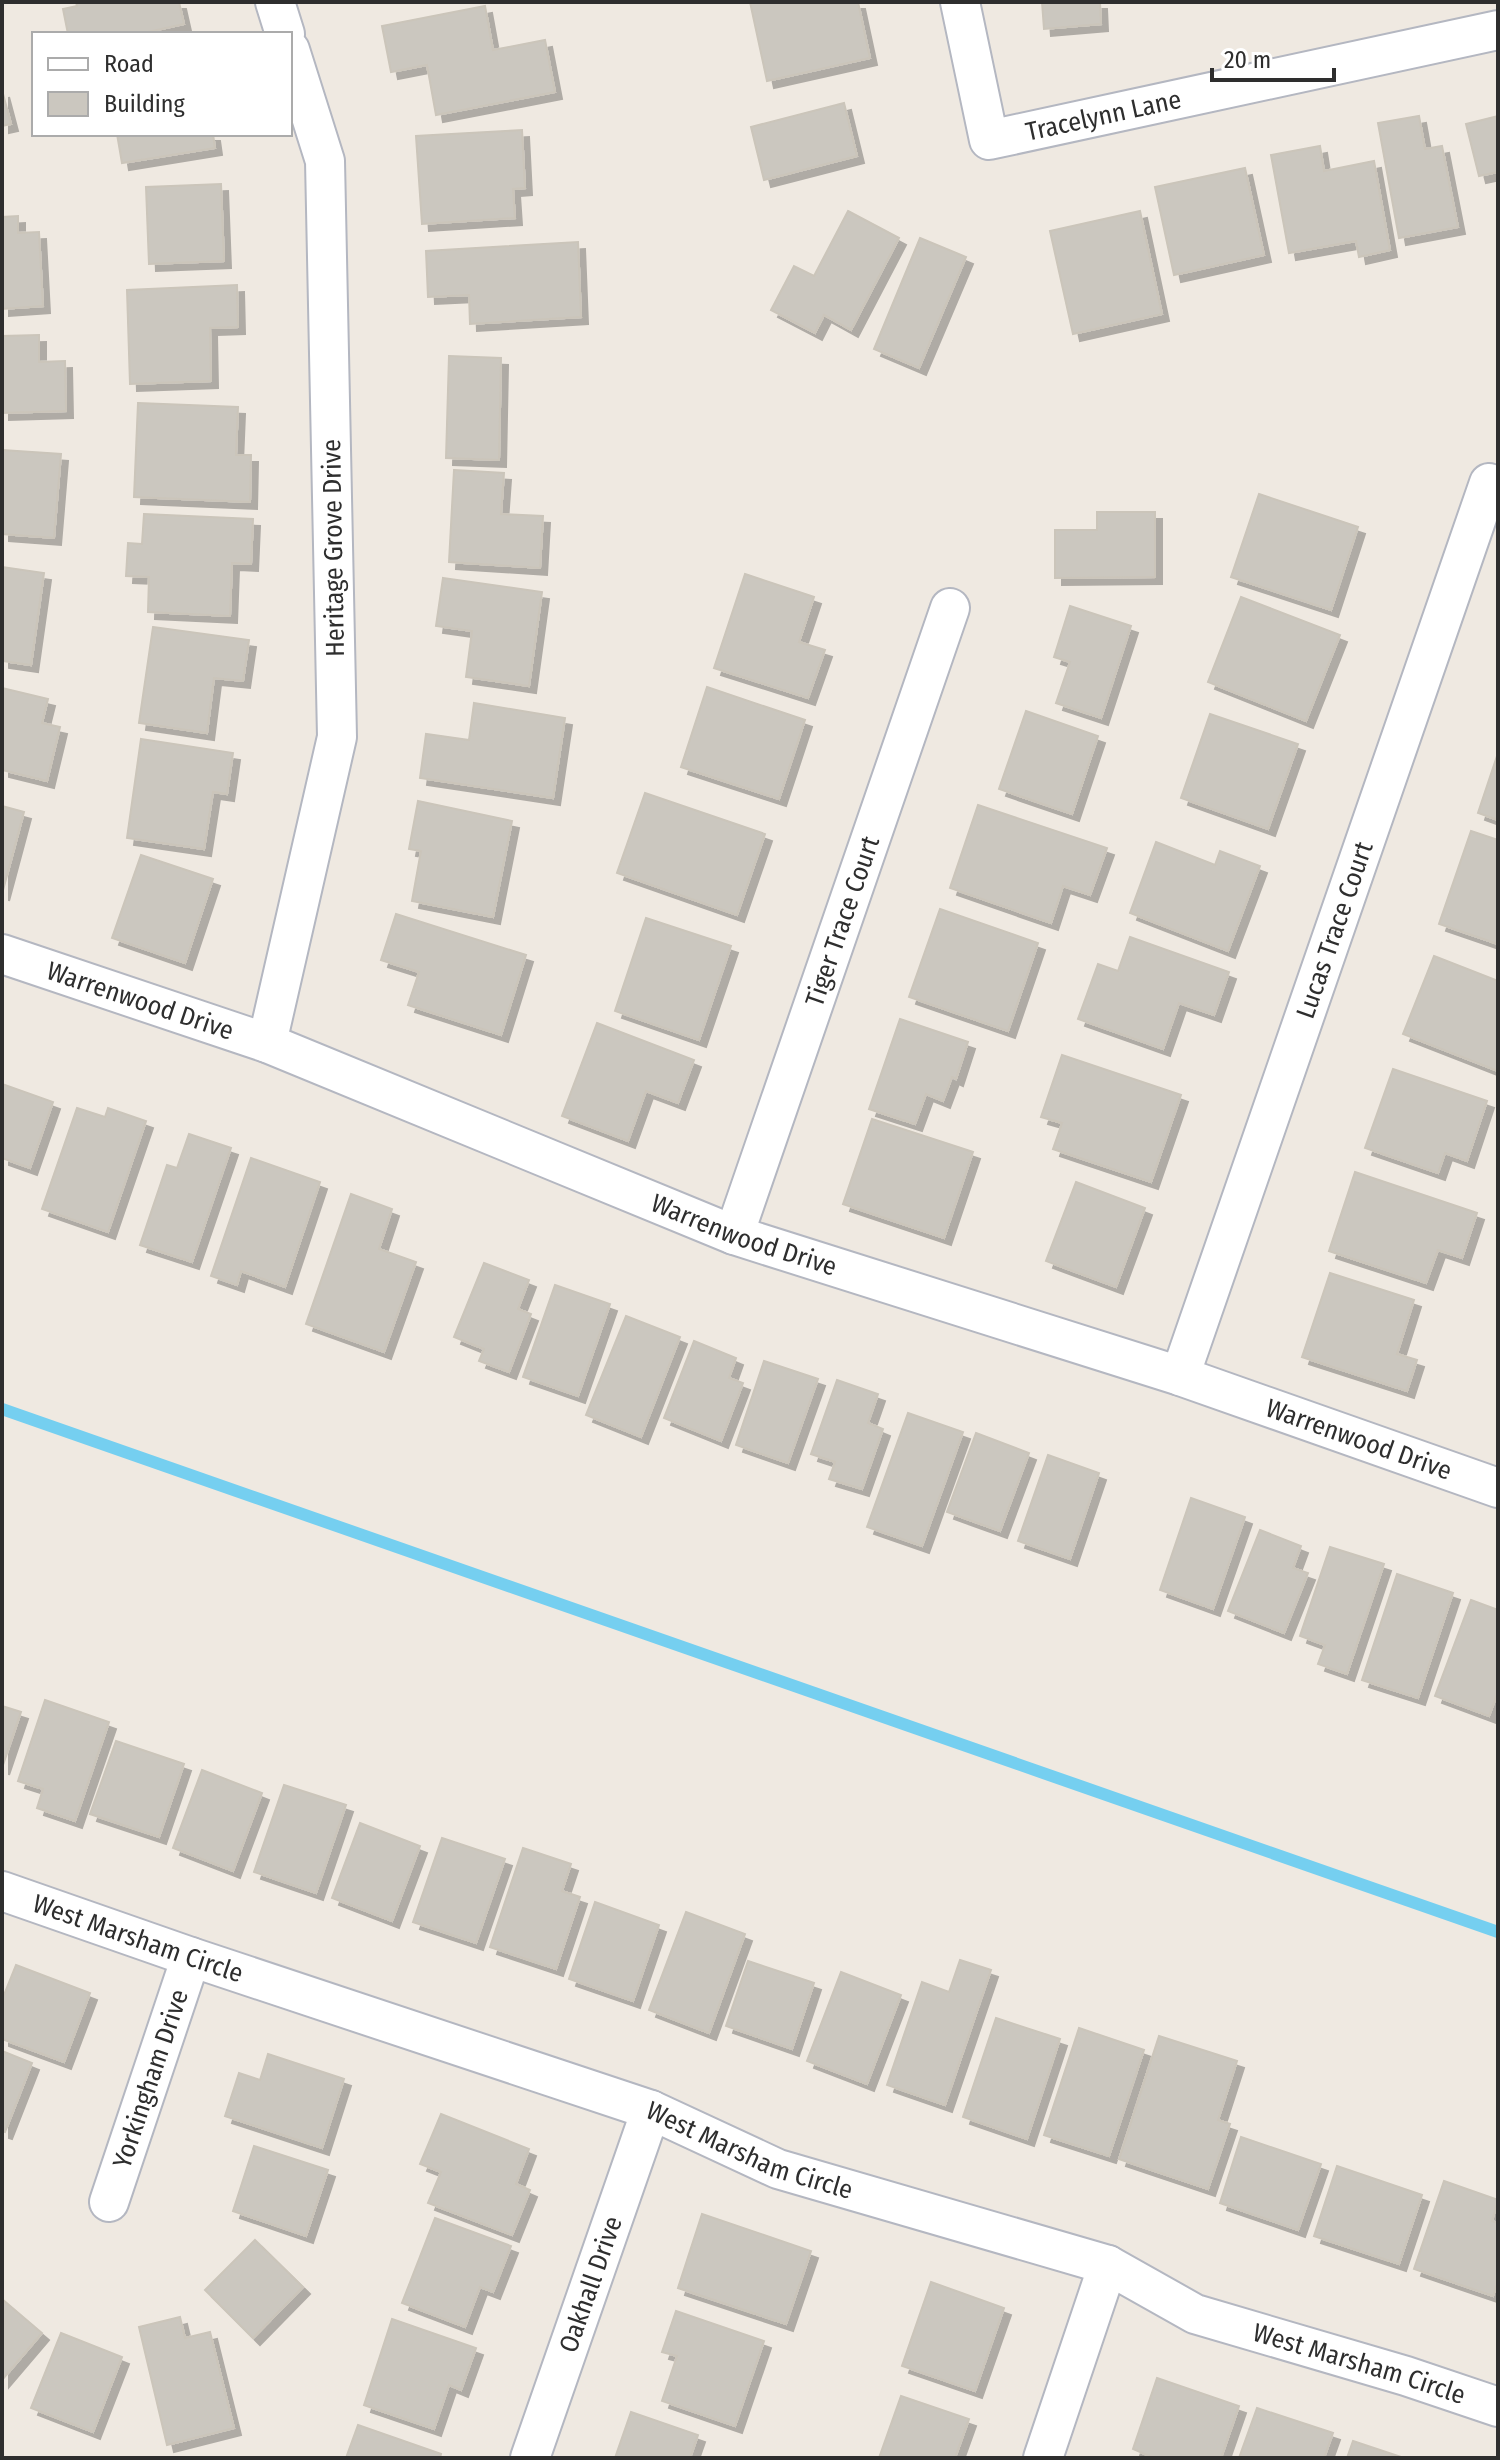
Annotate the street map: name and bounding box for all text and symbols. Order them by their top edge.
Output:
legend [32,32,292,136]
scale bar [1212,32,1334,82]
text: 20 m [1224,46,1271,74]
text: Road [104,50,154,78]
street label: Tracelynn Lane [1023,84,1184,148]
text: Building [104,90,186,118]
street label: Heritage Grove Drive [316,439,351,657]
street label: Tiger Trace Court [799,832,886,1010]
street label: Lucas Trace Court [1290,837,1380,1023]
street label: Warrenwood Drive [43,955,238,1047]
street label: Warrenwood Drive [647,1188,841,1283]
street label: Warrenwood Drive [1262,1393,1456,1487]
street label: West Marsham Circle [29,1888,247,1989]
street label: Yorkingham Drive [106,1986,195,2172]
street label: West Marsham Circle [641,2095,856,2206]
street label: Oakhall Drive [553,2212,629,2357]
street label: West Marsham Circle [1249,2317,1469,2411]

